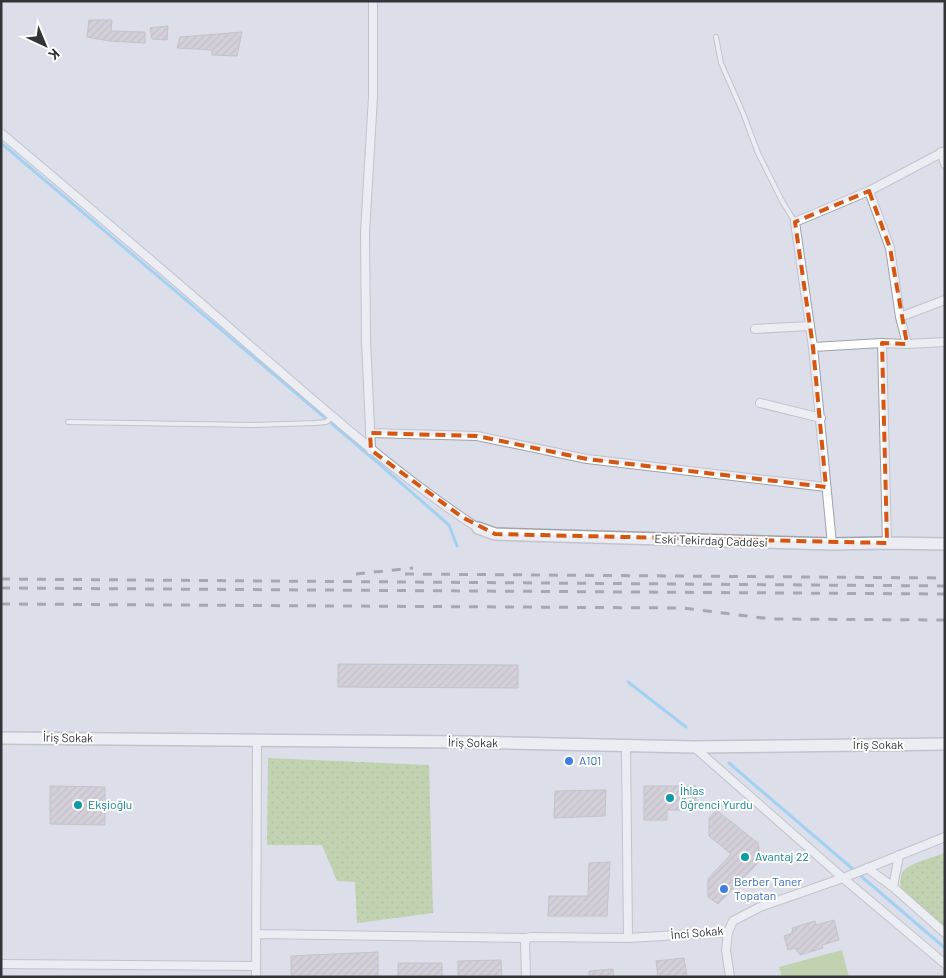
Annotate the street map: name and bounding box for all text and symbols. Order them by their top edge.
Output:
north arrow [20,20,70,70]
text: K [45,46,63,64]
street label: Eski Tekirdağ Caddesi [654,531,768,549]
street label: İriş Sokak [43,730,93,744]
street label: İriş Sokak [448,735,498,749]
street label: İriş Sokak [853,737,903,751]
place label: A101 [579,753,601,767]
marker: A101 [563,755,575,767]
place label: İhlas Öğrenci Yurdu [680,783,753,811]
marker: İhlas Öğrenci Yurdu [664,792,676,804]
place label: Ekşioğlu [88,797,132,811]
marker: Ekşioğlu [72,799,84,811]
place label: Avantaj 22 [755,849,809,863]
marker: Avantaj 22 [739,851,751,863]
place label: Berber Taner Topatan [734,874,802,902]
marker: Berber Taner Topatan [718,883,730,895]
street label: İnci Sokak [670,923,724,941]

